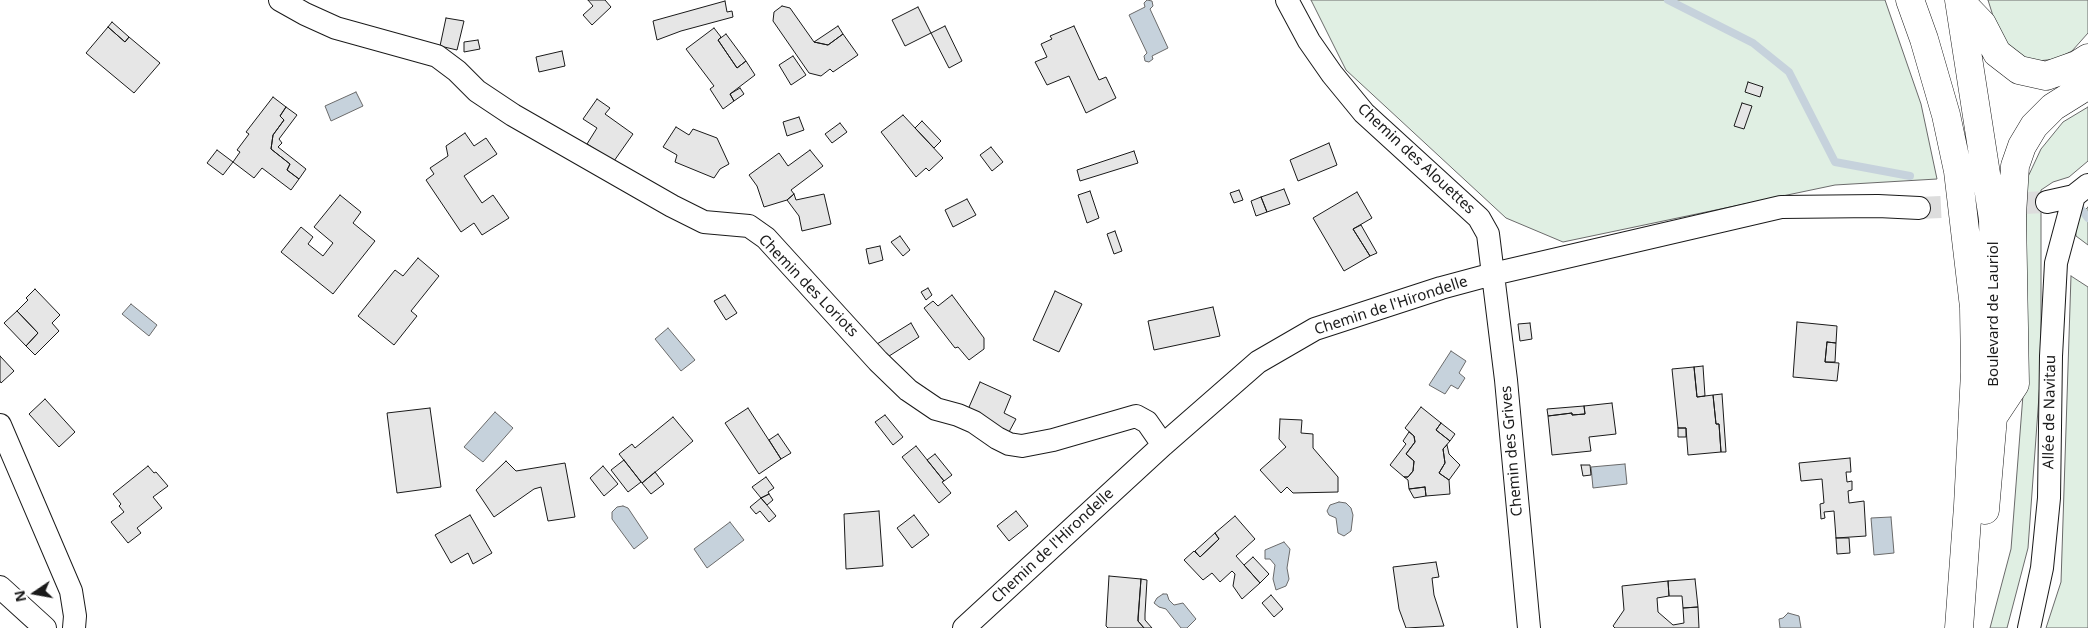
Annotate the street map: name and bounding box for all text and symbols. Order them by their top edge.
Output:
street label: Chemin des Alouettes [1354,100,1478,218]
street label: Chemin des Loriots [754,231,862,341]
street label: Boulevard de Lauriol [1985,241,2003,387]
street label: Chemin de l'Hirondelle [1312,273,1470,339]
street label: Allée de Navitau [2040,355,2060,469]
street label: Chemin des Grives [1497,385,1527,517]
street label: Chemin de l'Hirondelle [988,485,1118,607]
north arrow [10,568,60,618]
text: N [9,589,30,604]

